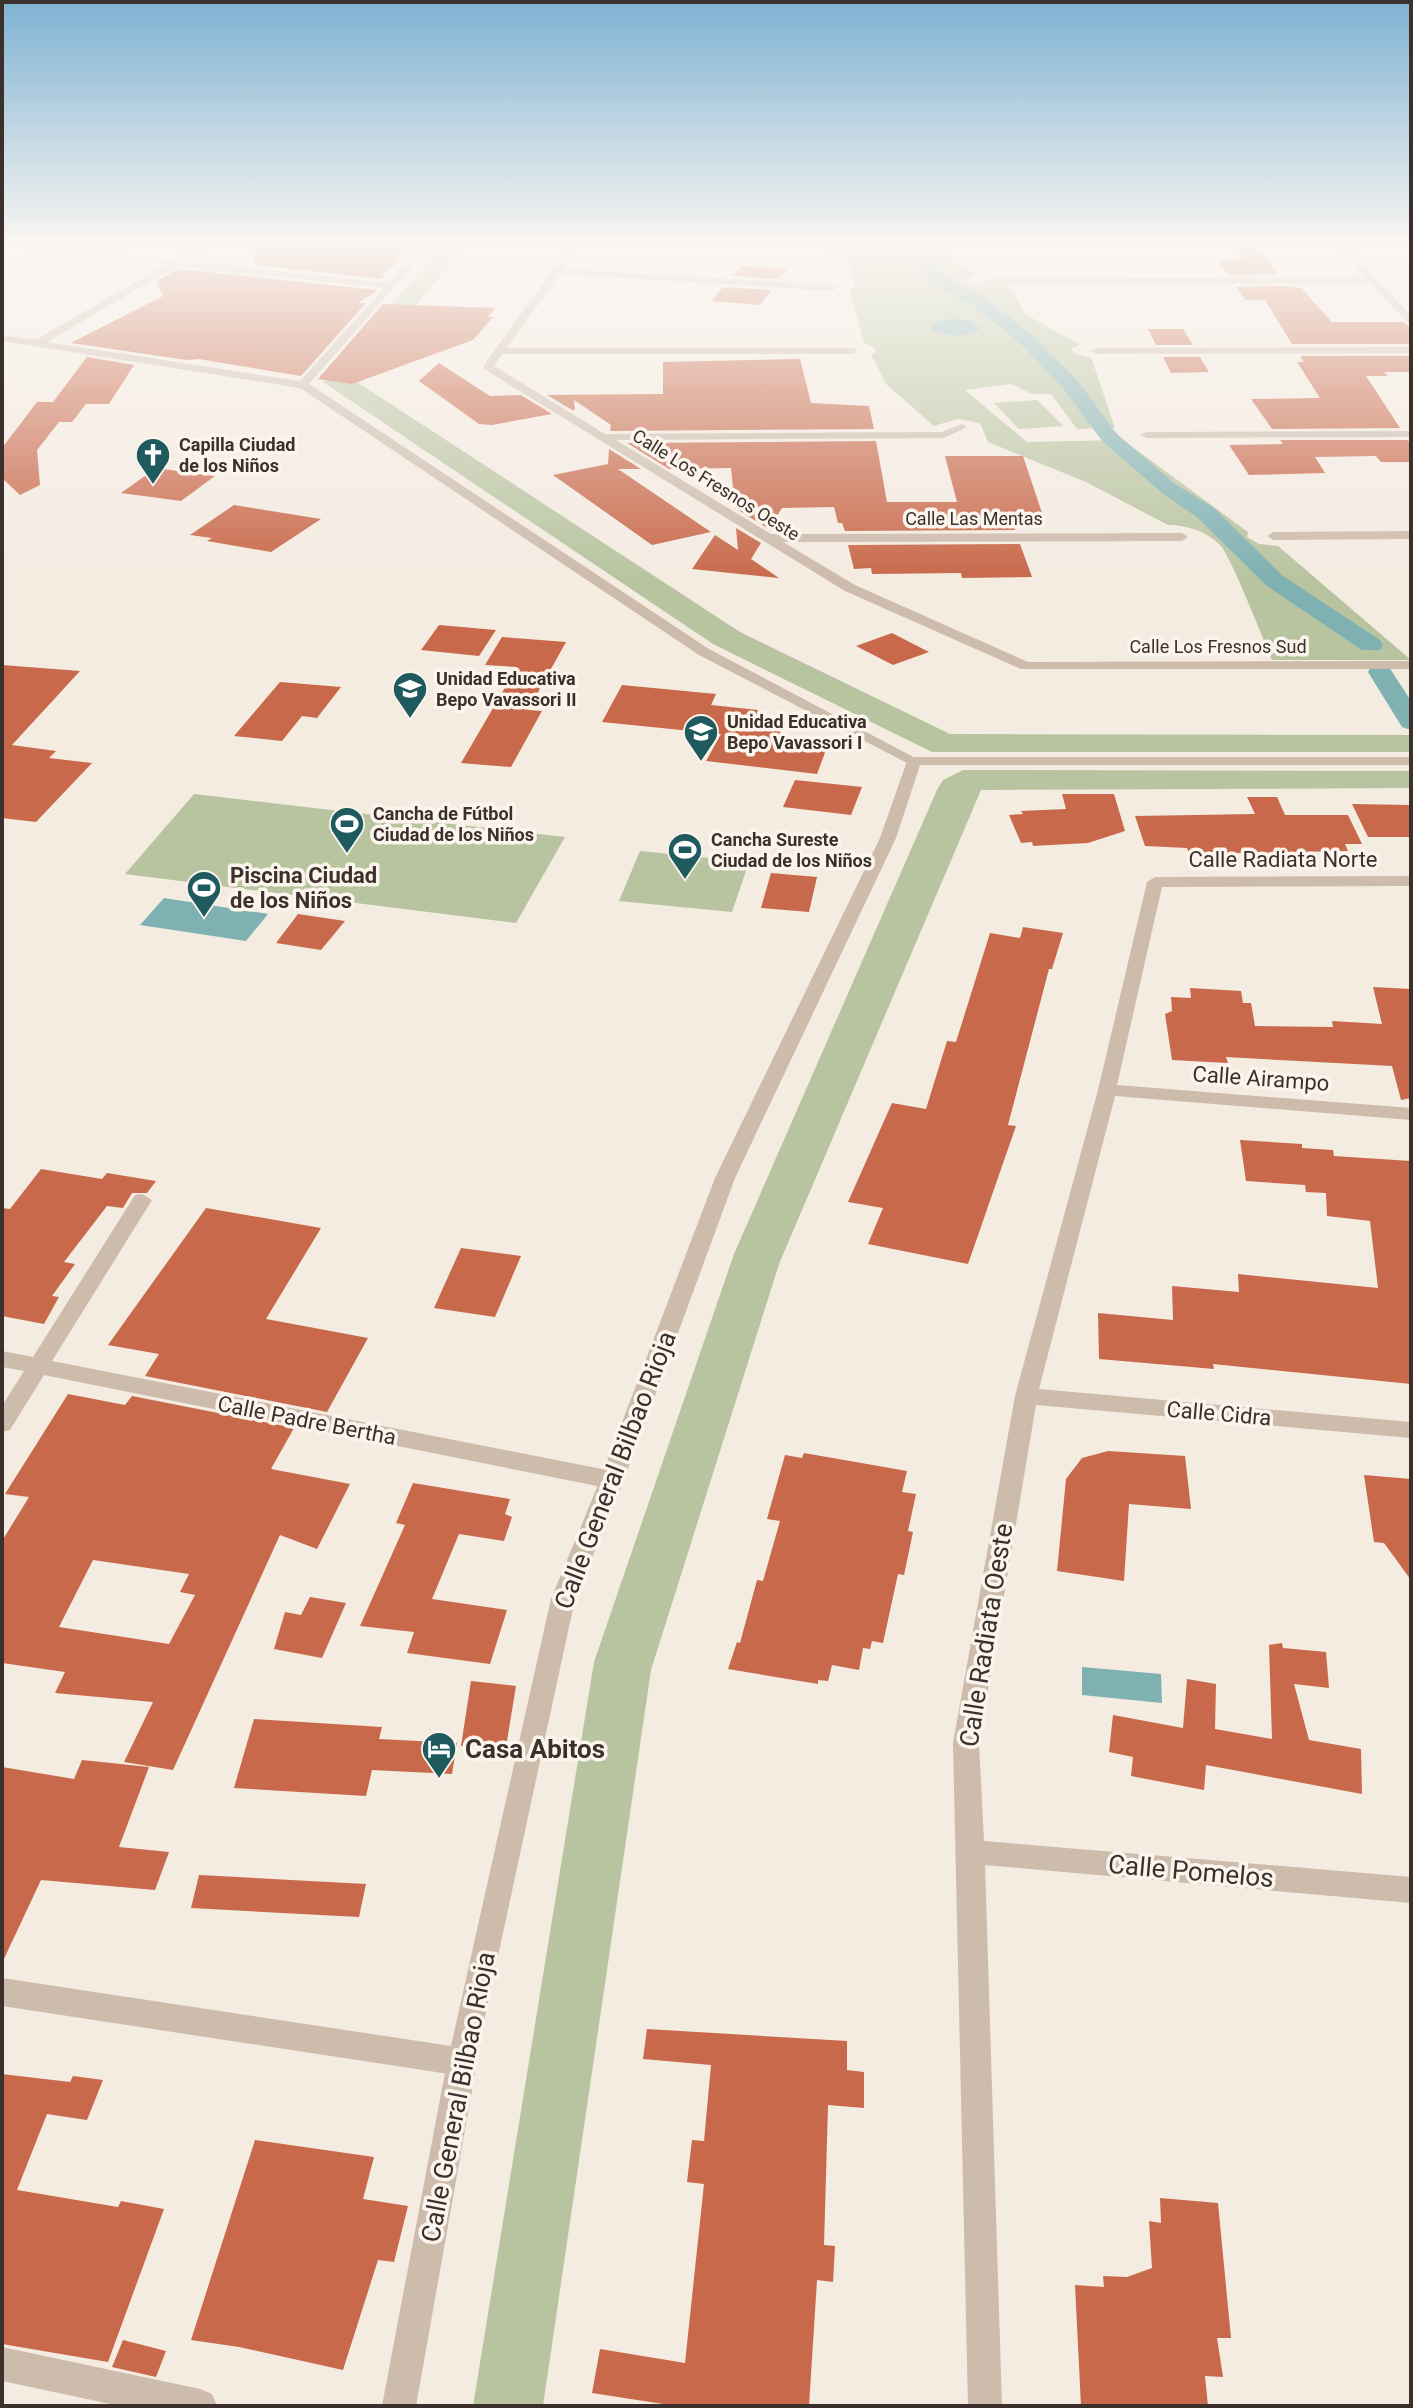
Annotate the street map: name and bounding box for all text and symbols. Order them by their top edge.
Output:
street label: Calle Los Fresnos Oeste [629,425,804,545]
place label: Capilla Ciudad de los Niños [179,434,295,476]
church icon: Capilla Ciudad de los Niños [134,436,172,486]
street label: Calle Las Mentas [905,508,1043,529]
street label: Calle Los Fresnos Sud [1129,636,1307,657]
place label: Unidad Educativa Bepo Vavassori II [436,668,576,710]
school or university icon: Unidad Educativa Bepo Vavassori II [391,670,429,720]
place label: Unidad Educativa Bepo Vavassori I [727,711,867,753]
school or university icon: Unidad Educativa Bepo Vavassori I [682,713,720,763]
place label: Cancha de Fútbol Ciudad de los Niños [373,803,534,845]
sports icon: Cancha de Fútbol Ciudad de los Niños [328,805,366,855]
place label: Cancha Sureste Ciudad de los Niños [711,829,872,871]
sports icon: Cancha Sureste Ciudad de los Niños [666,831,704,881]
street label: Calle Radiata Norte [1188,847,1378,872]
place label: Piscina Ciudad de los Niños [230,863,377,913]
sports icon: Piscina Ciudad de los Niños [185,869,223,919]
street label: Calle Airampo [1192,1061,1330,1096]
street label: Calle General Bilbao Rioja [548,1327,682,1613]
street label: Calle Padre Bertha [216,1391,398,1450]
street label: Calle Cidra [1165,1396,1272,1431]
street label: Calle Radiata Oeste [954,1521,1018,1749]
hotel icon: Casa Abitos [420,1730,458,1780]
place label: Casa Abitos [465,1734,605,1764]
street label: Calle Pomelos [1107,1849,1275,1893]
street label: Calle General Bilbao Rioja [415,1949,501,2245]

